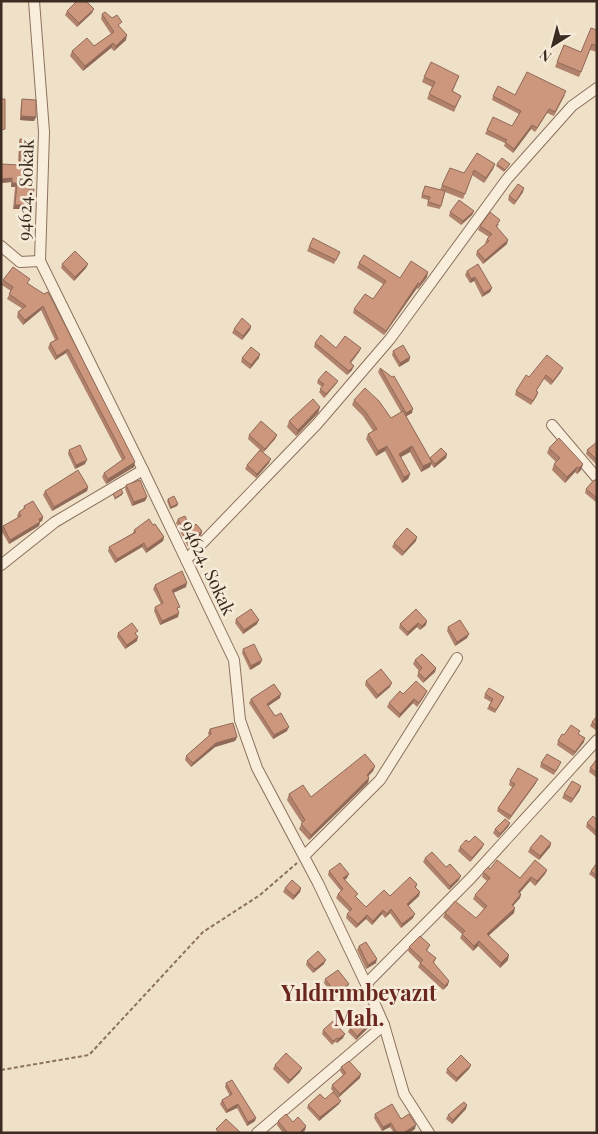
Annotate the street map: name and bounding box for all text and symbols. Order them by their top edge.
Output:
north arrow [528,20,578,70]
text: N [535,45,555,67]
street label: 94624. Sokak [11,139,39,241]
street label: 94624. Sokak [177,516,241,619]
district label: Yıldırımbeyazıt Mah. [280,977,437,1032]

